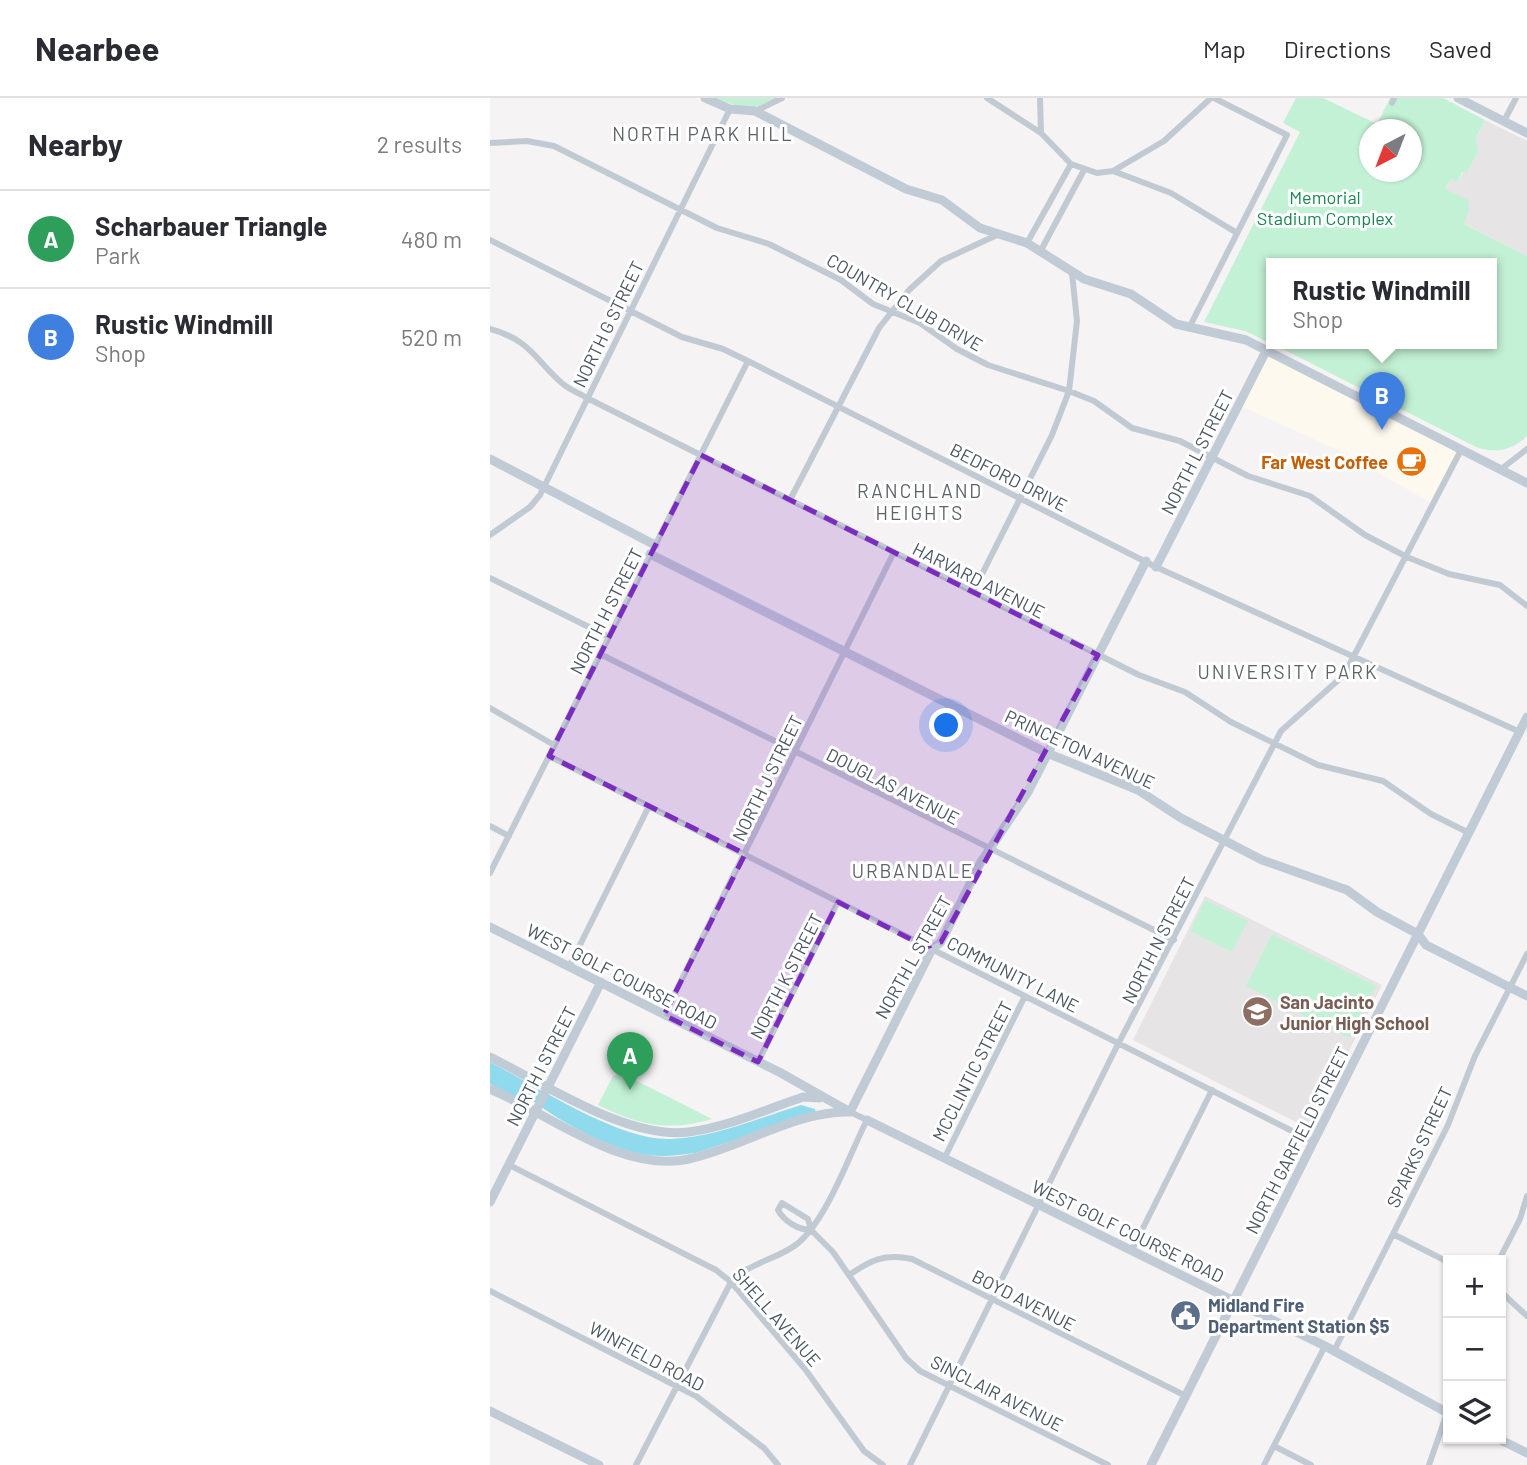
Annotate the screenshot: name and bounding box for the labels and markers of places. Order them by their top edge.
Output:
pin: B [1359,372,1405,430]
cafe icon: Far West Coffee [1394,445,1428,479]
place label: Far West Coffee [1261,451,1388,473]
place label: San Jacinto Junior High School [1280,991,1429,1034]
school or university icon: San Jacinto Junior High School [1240,995,1274,1029]
pin: A [607,1032,653,1090]
place label: Midland Fire Department Station $5 [1208,1294,1390,1337]
public building icon: Midland Fire Department Station $5 [1168,1298,1202,1332]

